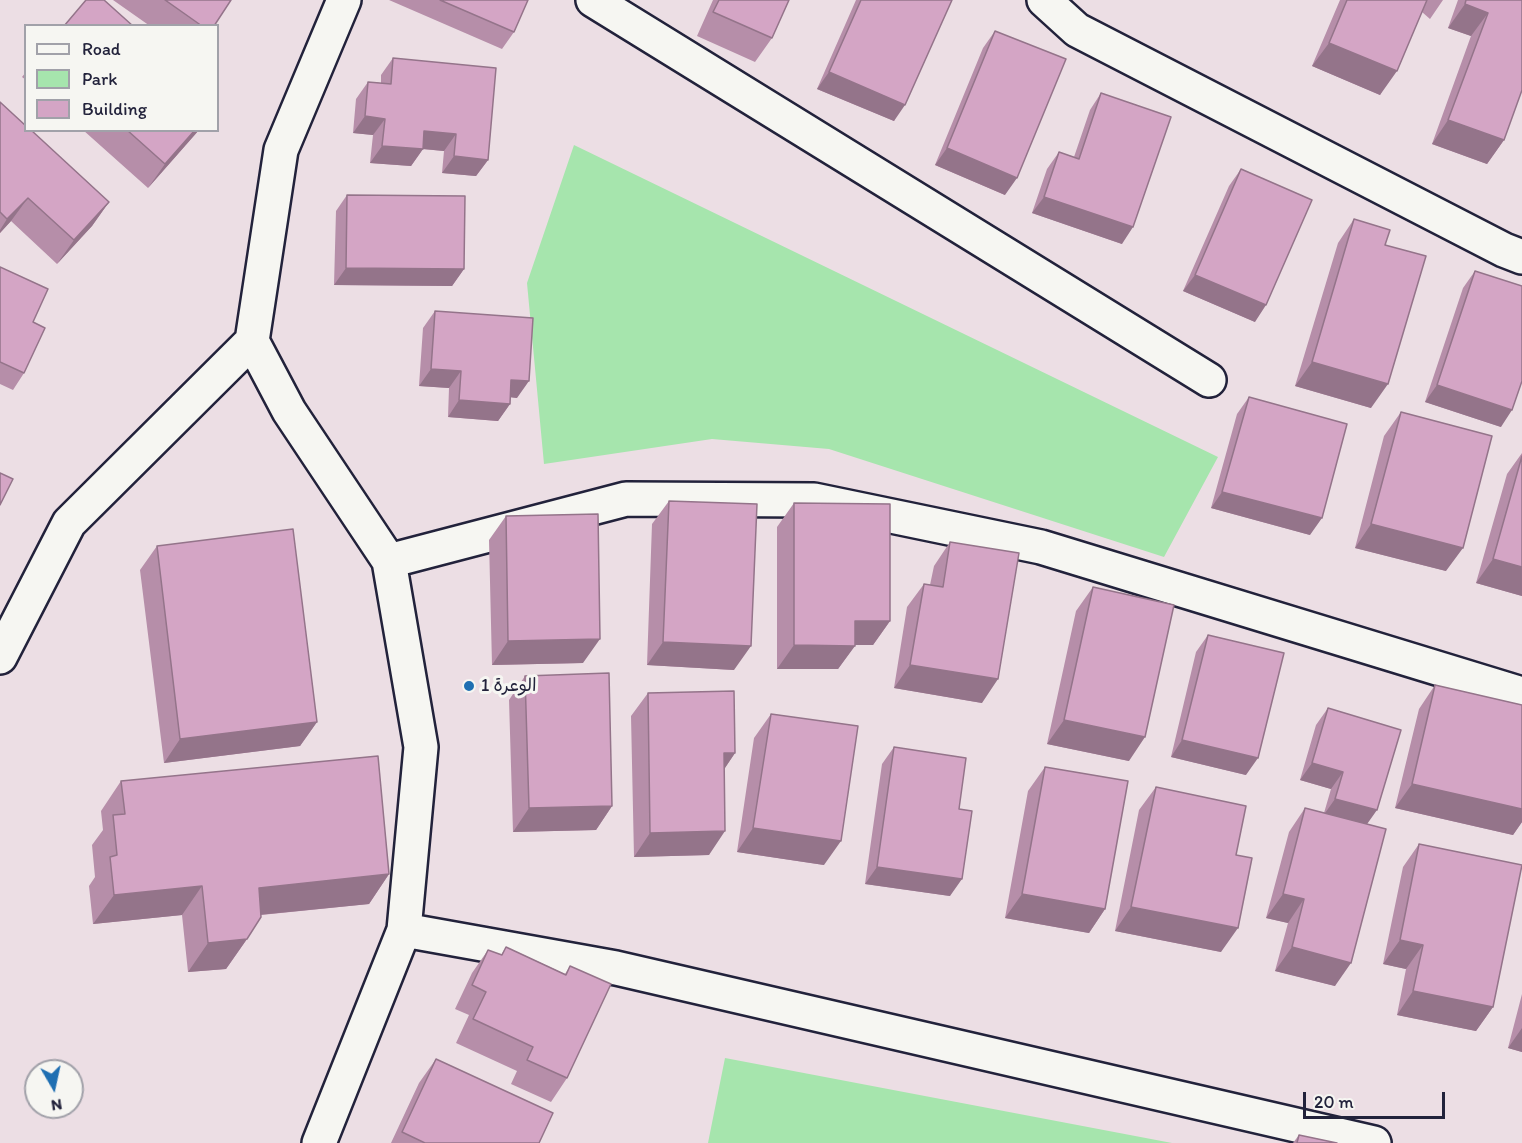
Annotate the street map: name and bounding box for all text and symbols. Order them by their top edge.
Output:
legend [24,24,219,132]
text: Road [82,38,121,60]
text: Park [82,68,117,90]
text: Building [82,98,147,120]
place label: الوعرة 1 [481,675,536,697]
marker: الوعرة 1 [462,679,476,693]
north arrow [24,1059,84,1119]
scale bar [1306,1080,1448,1118]
text: 20 m [1314,1091,1354,1113]
text: N [50,1095,63,1116]

